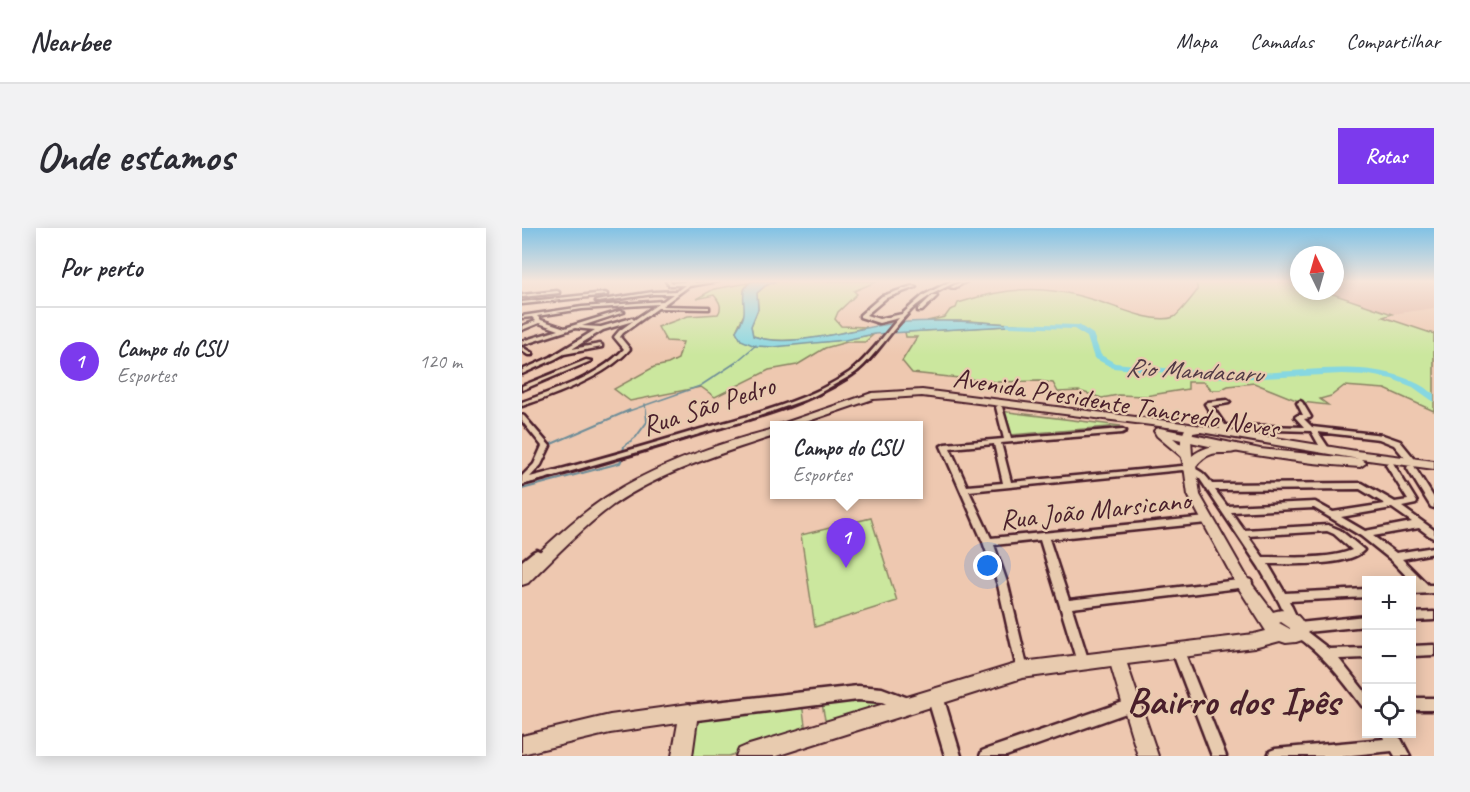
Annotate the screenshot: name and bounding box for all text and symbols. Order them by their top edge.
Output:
text: Nearbee [30,24,110,59]
text: Mapa [1176,28,1217,54]
text: Camadas [1250,28,1313,54]
text: Compartilhar [1346,28,1440,54]
button: Rotas [1338,128,1434,184]
text: Onde estamos [36,130,233,183]
north arrow [1290,246,1344,300]
text: Por perto [60,251,142,284]
text: Campo do CSU [117,335,225,363]
text: 1 [75,349,84,374]
text: 120 m [419,349,462,374]
water label: Rio Mandacaru [1125,350,1266,391]
street label: Avenida Presidente Tancredo Neves [951,359,1284,446]
text: Esportes [117,363,176,388]
street label: Rua São Pedro [637,367,781,443]
popup [770,421,923,499]
text: Campo do CSU [793,434,900,462]
text: Esportes [793,462,852,487]
street label: Rua João Marsicano [998,482,1195,537]
pin: 1 [826,518,866,568]
your location [973,551,1002,580]
map controls [1362,576,1416,738]
button: + [1362,576,1416,630]
button: − [1362,630,1416,684]
district label: Bairro dos Ipês [1127,676,1343,726]
button: locate [1362,684,1416,738]

